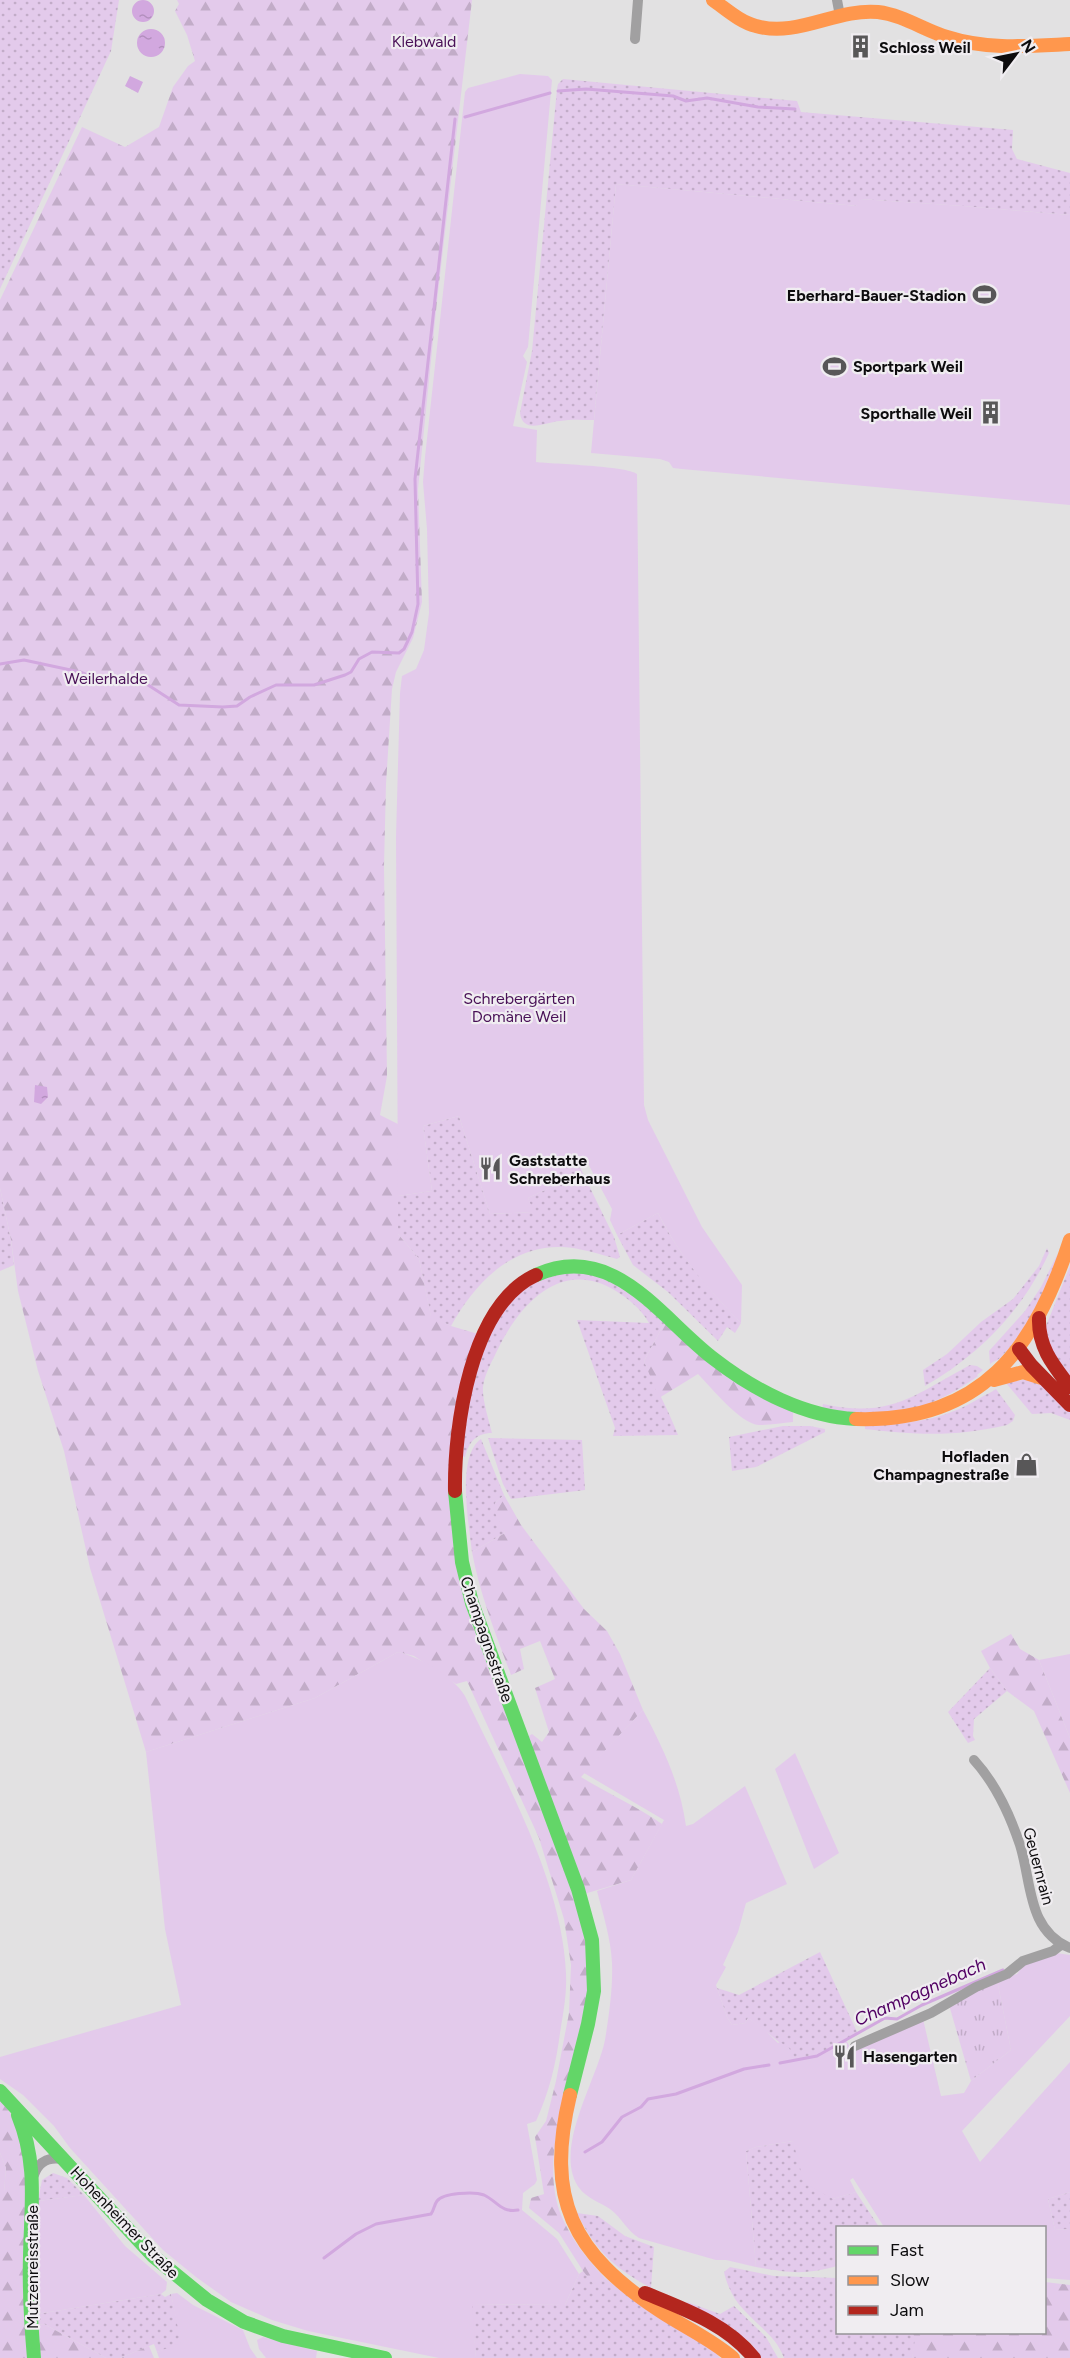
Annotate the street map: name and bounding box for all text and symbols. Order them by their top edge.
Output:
north arrow [986,24,1046,84]
park label: Klebwald [392,32,456,51]
building icon: Schloss Weil [848,34,874,60]
text: N [1017,36,1040,57]
place label: Schloss Weil [879,38,971,57]
sports icon: Eberhard-Bauer-Stadion [971,282,997,308]
place label: Eberhard-Bauer-Stadion [787,286,966,305]
sports icon: Sportpark Weil [822,353,848,379]
place label: Sportpark Weil [853,357,963,376]
building icon: Sporthalle Weil [977,400,1003,426]
place label: Sporthalle Weil [861,404,972,423]
park label: Weilerhalde [64,669,148,688]
park label: Schrebergärten Domäne Weil [463,989,575,1026]
place label: Gaststatte Schreberhaus [509,1151,611,1188]
restaurant icon: Gaststatte Schreberhaus [478,1156,504,1182]
place label: Hofladen Champagnestraße [873,1447,1009,1484]
shop icon: Hofladen Champagnestraße [1014,1452,1040,1478]
street label: Champagnestraße [456,1574,517,1705]
street label: Geuernrain [1019,1825,1058,1907]
water label: Champagnebach [851,1953,989,2031]
restaurant icon: Hasengarten [832,2043,858,2069]
place label: Hasengarten [863,2047,957,2066]
street label: Hohenheimer Straße [66,2162,183,2282]
street label: Mutzenreisstraße [23,2205,42,2329]
legend [836,2226,1046,2334]
text: Fast [890,2239,924,2261]
text: Slow [890,2269,929,2291]
text: Jam [890,2299,924,2321]

